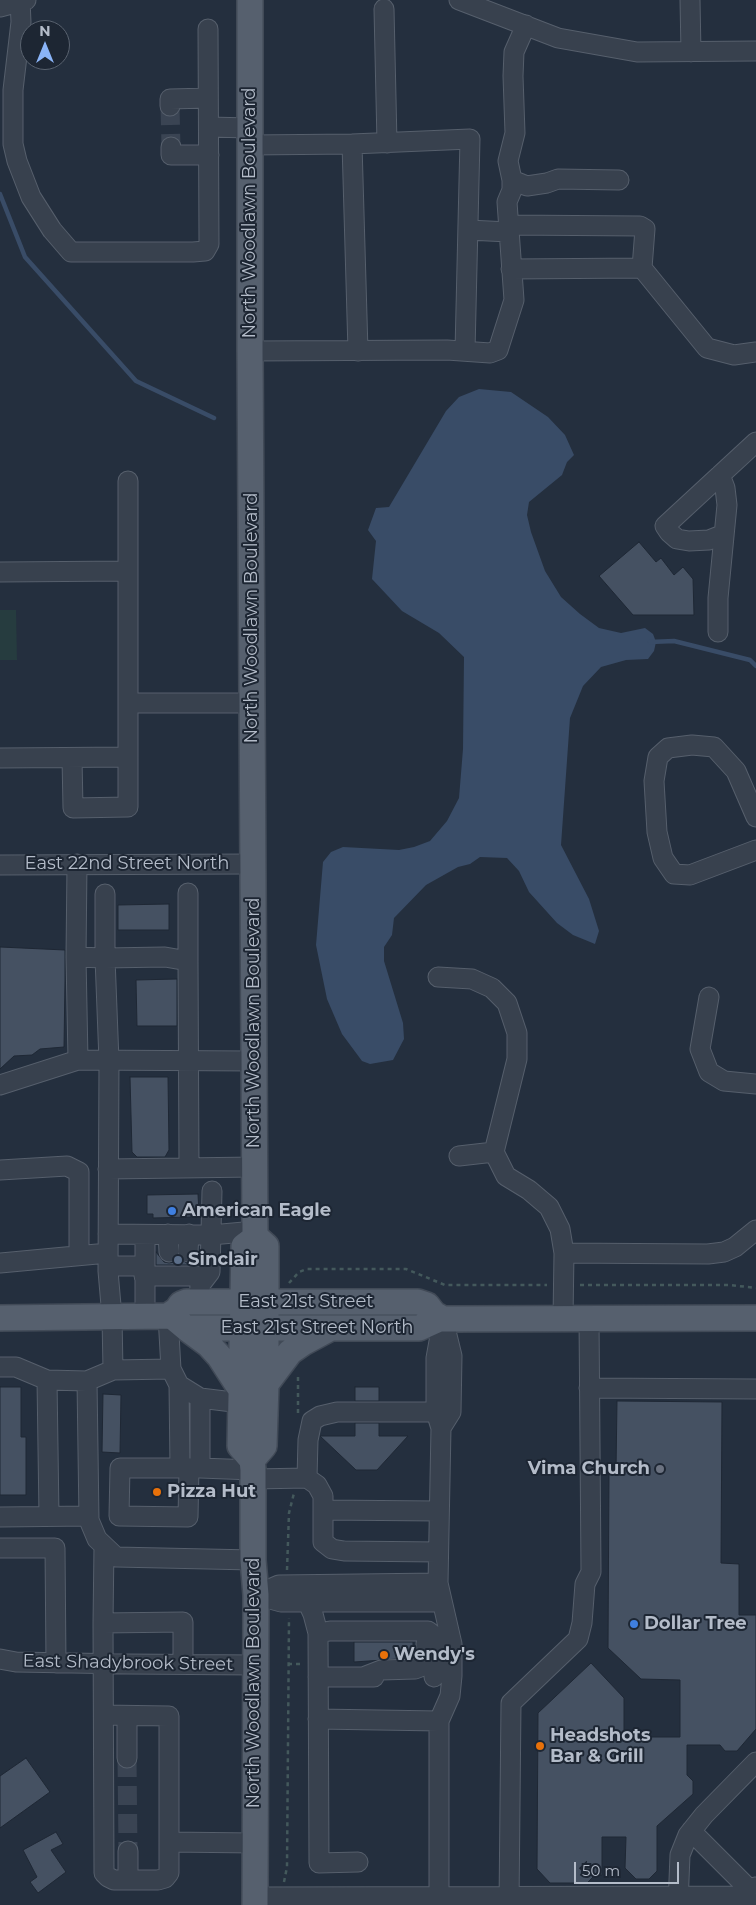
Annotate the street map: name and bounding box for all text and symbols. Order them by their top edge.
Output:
north arrow [20,20,70,70]
text: N [39,22,51,40]
street label: North Woodlawn Boulevard [239,87,261,339]
street label: North Woodlawn Boulevard [241,492,263,744]
street label: East 22nd Street North [25,853,229,875]
street label: North Woodlawn Boulevard [243,897,265,1149]
place label: American Eagle [182,1200,331,1222]
marker: American Eagle [166,1205,178,1217]
place label: Sinclair [188,1249,258,1271]
marker: Sinclair [172,1254,184,1266]
street label: East 21st Street [238,1291,374,1313]
street label: East 21st Street North [221,1317,413,1339]
place label: Vima Church [528,1458,650,1480]
marker: Vima Church [654,1463,666,1475]
place label: Pizza Hut [167,1481,256,1503]
marker: Pizza Hut [151,1486,163,1498]
street label: North Woodlawn Boulevard [243,1557,265,1809]
place label: Dollar Tree [644,1613,747,1635]
marker: Dollar Tree [628,1618,640,1630]
place label: Wendy's [394,1644,475,1666]
marker: Wendy's [378,1649,390,1661]
street label: East Shadybrook Street [22,1650,234,1676]
place label: Headshots Bar & Grill [550,1725,651,1768]
marker: Headshots Bar & Grill [534,1740,546,1752]
scale bar [576,1852,681,1884]
text: 50 m [582,1861,620,1880]

